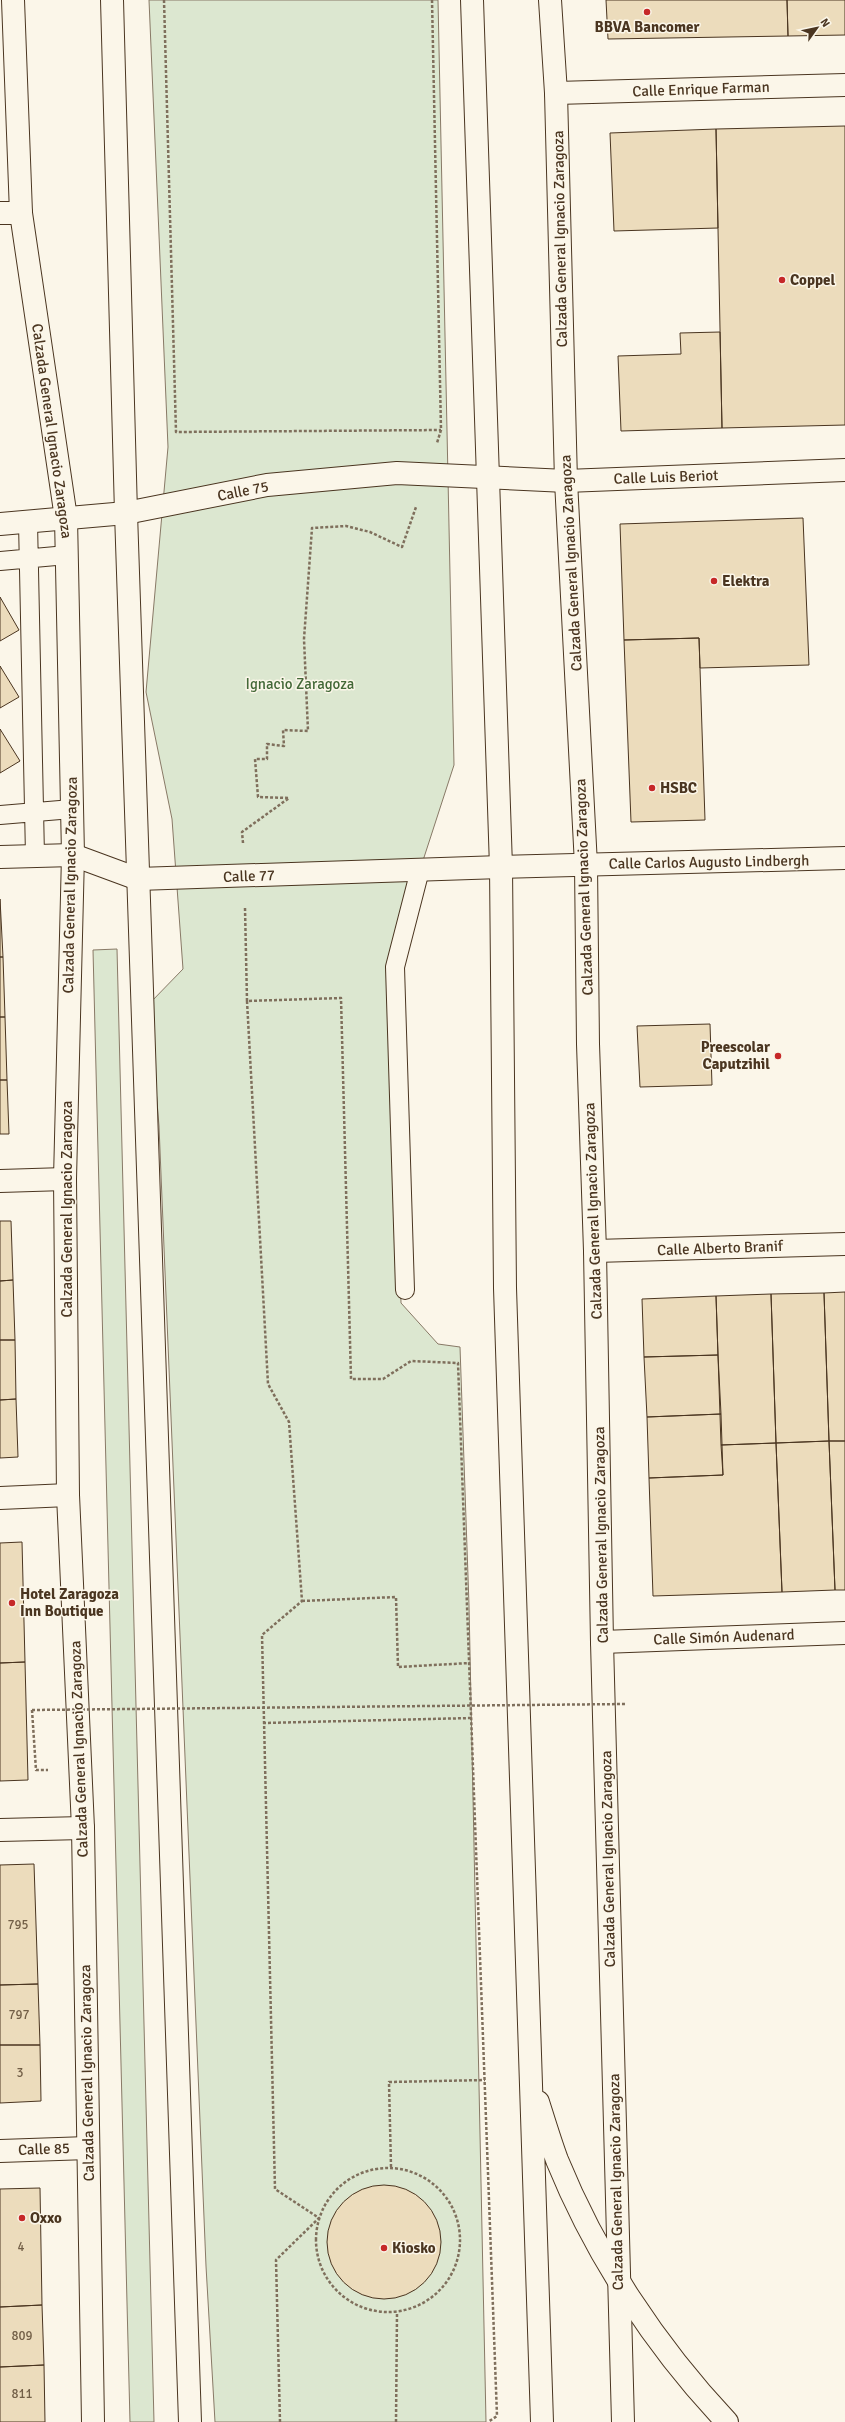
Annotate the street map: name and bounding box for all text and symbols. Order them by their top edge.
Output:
marker: BBVA Bancomer [642,7,652,17]
north arrow [797,8,837,48]
text: N [817,16,833,30]
place label: BBVA Bancomer [595,18,700,36]
street label: Calle Enrique Farman [632,78,770,100]
street label: Calzada General Ignacio Zaragoza [549,130,571,348]
place label: Coppel [790,271,835,289]
marker: Coppel [777,275,787,285]
street label: Calzada General Ignacio Zaragoza [28,322,76,540]
street label: Calzada General Ignacio Zaragoza [556,454,586,672]
street label: Calle Luis Beriot [613,466,719,488]
street label: Calle 75 [216,477,270,505]
place label: Elektra [722,572,770,590]
marker: Elektra [709,576,719,586]
park label: Ignacio Zaragoza [246,675,354,693]
street label: Calzada General Ignacio Zaragoza [59,776,81,994]
street label: Calzada General Ignacio Zaragoza [571,778,597,996]
place label: HSBC [660,779,697,797]
marker: HSBC [647,783,657,793]
street label: Calle Carlos Augusto Lindbergh [609,851,809,873]
street label: Calle 77 [223,866,275,886]
place label: Preescolar Caputzihil [701,1038,770,1073]
marker: Preescolar Caputzihil [773,1051,783,1061]
street label: Calzada General Ignacio Zaragoza [58,1101,76,1317]
street label: Calzada General Ignacio Zaragoza [580,1102,606,1320]
street label: Calle Alberto Branif [657,1237,784,1259]
street label: Calzada General Ignacio Zaragoza [590,1426,612,1644]
place label: Hotel Zaragoza Inn Boutique [20,1585,119,1620]
marker: Hotel Zaragoza Inn Boutique [7,1598,17,1608]
street label: Calle Simón Audenard [653,1626,795,1648]
street label: Calzada General Ignacio Zaragoza [66,1640,92,1858]
street label: Calzada General Ignacio Zaragoza [597,1750,619,1968]
house number: 795 [7,1917,29,1933]
street label: Calzada General Ignacio Zaragoza [76,1964,98,2182]
house number: 797 [8,2007,30,2023]
house number: 3 [16,2065,24,2081]
street label: Calzada General Ignacio Zaragoza [605,2073,627,2291]
street label: Calle 85 [18,2139,70,2159]
place label: Oxxo [30,2209,62,2227]
marker: Oxxo [17,2213,27,2223]
house number: 4 [17,2239,25,2255]
place label: Kiosko [392,2239,436,2257]
marker: Kiosko [379,2243,389,2253]
house number: 809 [11,2328,33,2344]
house number: 811 [11,2386,33,2402]

